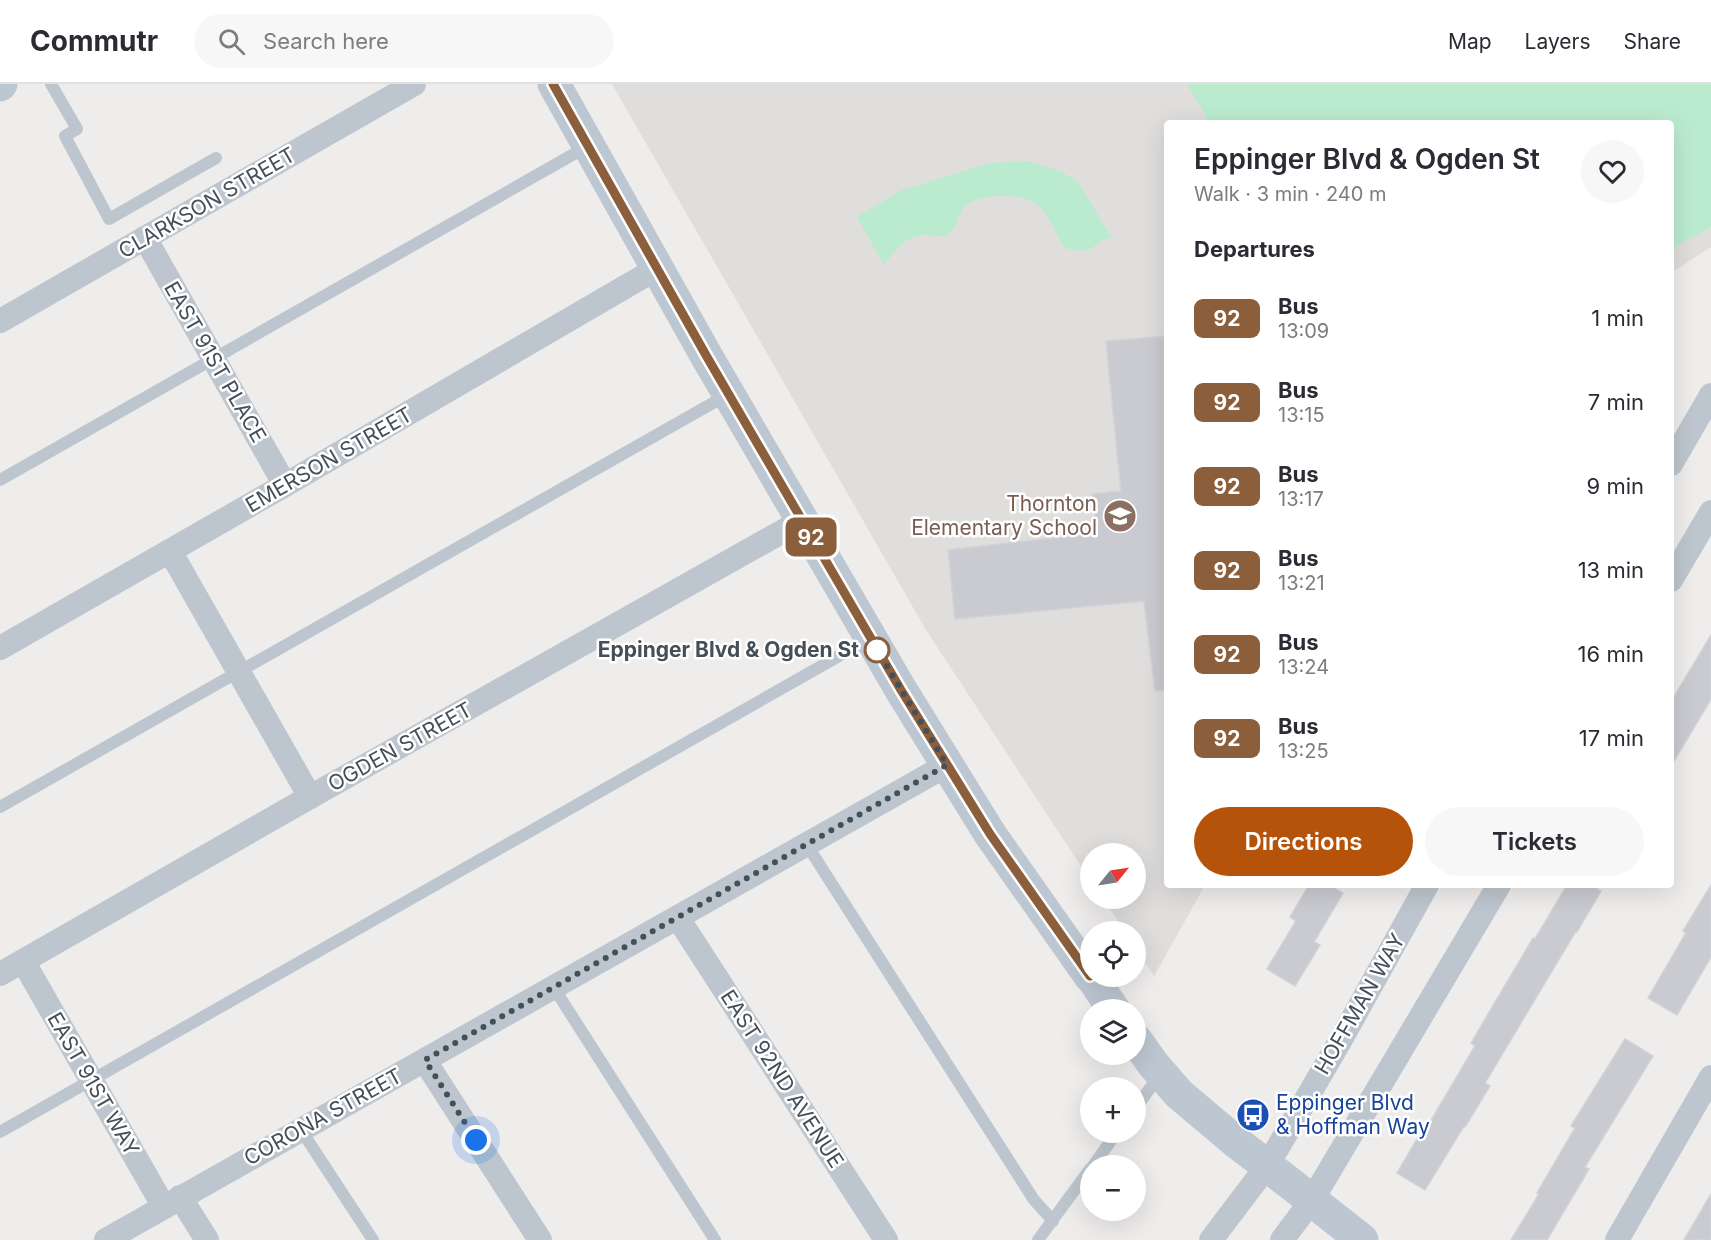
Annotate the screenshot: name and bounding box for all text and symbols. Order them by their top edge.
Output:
search box [194,14,614,68]
text: Commutr [30,24,158,58]
icon: search [215,25,248,58]
text: Search here [263,28,389,54]
text: Map [1448,29,1492,54]
text: Layers [1525,29,1591,54]
text: Share [1624,29,1681,54]
button: heart [1581,140,1644,203]
street label: CLARKSON STREET [114,142,299,263]
text: Eppinger Blvd & Ogden St [1194,142,1540,176]
text: Walk · 3 min · 240 m [1194,182,1387,206]
text: Departures [1194,236,1315,262]
street label: EAST 91ST PLACE [159,277,272,447]
text: Bus [1278,293,1319,319]
text: 1 min [1591,305,1644,331]
text: 92 [1214,306,1240,331]
text: 13:09 [1278,319,1329,343]
text: Bus [1278,377,1319,403]
text: 7 min [1588,389,1644,415]
text: 92 [1214,390,1240,415]
street label: EMERSON STREET [241,402,417,517]
text: 13:15 [1278,403,1325,427]
text: Bus [1278,461,1319,487]
text: 9 min [1587,473,1644,499]
text: 92 [1214,474,1240,499]
text: 13:17 [1278,487,1324,511]
place label: Thornton Elementary School [911,491,1097,540]
school or university icon: Thornton Elementary School [1102,498,1138,534]
line badge: 92 [784,518,838,556]
text: 92 [798,525,824,550]
text: Bus [1278,545,1319,571]
text: 13 min [1578,557,1644,583]
text: 92 [1214,558,1240,583]
text: 13:21 [1278,571,1325,595]
text: Bus [1278,629,1319,655]
place label: Eppinger Blvd & Ogden St [598,637,859,662]
marker: Eppinger Blvd & Ogden St [864,637,890,663]
text: 16 min [1578,641,1644,667]
text: 92 [1214,642,1240,667]
text: 13:24 [1278,655,1329,679]
street label: OGDEN STREET [323,697,476,796]
text: Bus [1278,713,1319,739]
text: 17 min [1579,725,1644,751]
text: 92 [1214,726,1240,751]
text: 13:25 [1278,739,1329,763]
button: Directions [1194,807,1413,876]
button: Tickets [1425,807,1644,876]
north arrow [1080,843,1146,909]
map controls [1080,843,1146,1221]
button: locate [1080,921,1146,987]
street label: HOFFMAN WAY [1309,929,1410,1079]
street label: EAST 92ND AVENUE [716,985,849,1172]
button: layers [1080,999,1146,1065]
street label: EAST 91ST WAY [42,1008,145,1160]
street label: CORONA STREET [239,1063,406,1170]
button: + [1080,1077,1146,1143]
place label: Eppinger Blvd & Hoffman Way [1276,1090,1430,1139]
bus stop icon: Eppinger Blvd & Hoffman Way [1235,1097,1271,1133]
your location [461,1125,491,1155]
button: − [1080,1155,1146,1221]

